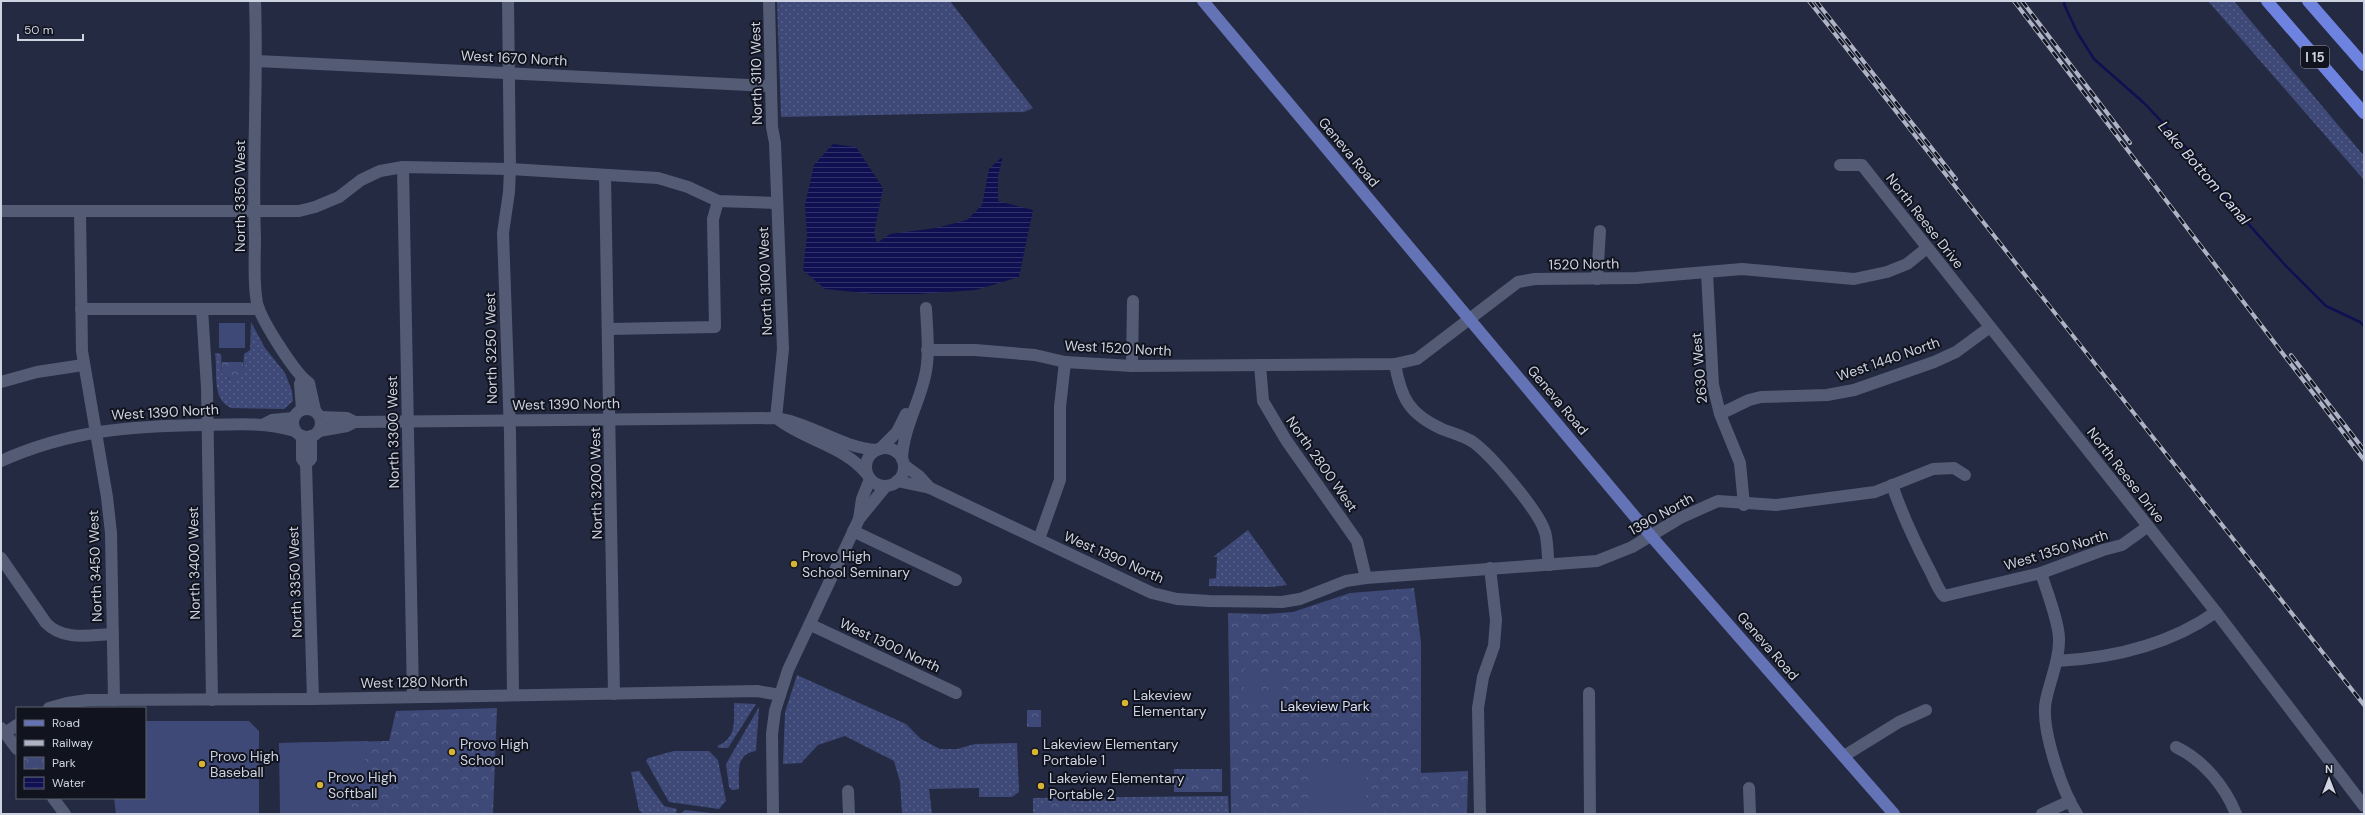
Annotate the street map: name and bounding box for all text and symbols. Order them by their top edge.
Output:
scale bar [18,16,83,42]
street label: North 3110 West [746,21,766,125]
text: 50 m [24,22,53,38]
street label: West 1670 North [460,46,568,70]
road number: I 15 [2301,46,2329,68]
street label: Geneva Road [1315,114,1383,190]
water label: Lake Bottom Canal [2153,117,2255,230]
street label: North 3350 West [231,140,249,252]
street label: North Reese Drive [1882,170,1968,272]
street label: North 3100 West [754,226,776,336]
street label: 1520 North [1549,254,1619,274]
street label: North 3250 West [481,292,501,404]
street label: 2630 West [1687,332,1711,404]
street label: West 1440 North [1834,333,1942,385]
street label: West 1520 North [1064,336,1172,360]
street label: Geneva Road [1524,362,1592,438]
street label: North 3300 West [383,375,403,489]
street label: West 1390 North [512,394,620,414]
street label: West 1390 North [111,400,219,424]
street label: North 2800 West [1282,413,1362,515]
street label: North Reese Drive [2083,424,2169,526]
street label: North 3200 West [586,427,606,539]
street label: 1390 North [1626,489,1696,539]
street label: North 3400 West [184,506,204,620]
street label: North 3450 West [84,510,106,622]
street label: North 3350 West [284,526,306,638]
street label: West 1350 North [2002,526,2110,574]
street label: West 1390 North [1061,527,1167,587]
place label: Provo High School Seminary [802,547,910,581]
marker: Provo High School Seminary [789,559,799,569]
street label: Geneva Road [1733,608,1803,684]
street label: West 1300 North [837,614,943,676]
street label: West 1280 North [360,672,468,692]
place label: Lakeview Elementary [1133,686,1207,720]
park label: Lakeview Park [1280,697,1370,715]
marker: Lakeview Elementary [1120,698,1130,708]
legend [16,707,146,799]
text: Road [52,715,80,731]
text: Railway [52,735,93,751]
place label: Provo High School [460,735,529,769]
place label: Lakeview Elementary Portable 1 [1043,735,1179,769]
place label: Provo High Baseball [210,747,279,781]
marker: Provo High School [447,747,457,757]
marker: Lakeview Elementary Portable 1 [1030,747,1040,757]
text: Park [52,755,76,771]
marker: Provo High Baseball [197,759,207,769]
north arrow [2309,759,2349,799]
text: N [2325,762,2333,776]
place label: Provo High Softball [328,768,397,802]
place label: Lakeview Elementary Portable 2 [1049,769,1185,803]
text: Water [52,775,86,791]
marker: Provo High Softball [315,780,325,790]
marker: Lakeview Elementary Portable 2 [1036,781,1046,791]

